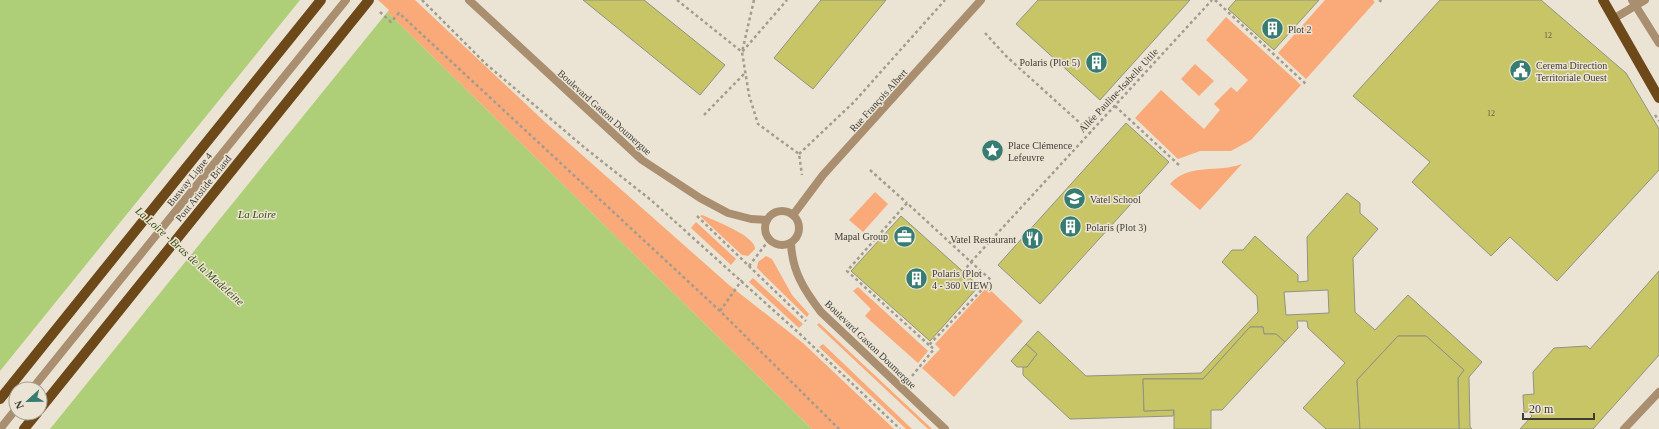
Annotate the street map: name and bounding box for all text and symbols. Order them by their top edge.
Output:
building icon: Plot 2 [1259,16,1285,42]
place label: Plot 2 [1288,24,1312,35]
house number: 12 [1544,31,1552,40]
street label: Allée Pauline-Isabelle Utile [1076,46,1161,135]
building icon: Polaris (Plot 5) [1083,49,1109,75]
place label: Polaris (Plot 5) [1019,57,1080,69]
public building icon: Cerema Direction Territoriale Ouest [1508,58,1534,84]
place label: Cerema Direction Territoriale Ouest [1536,60,1607,83]
street label: Boulevard Gaston Doumergue [556,67,654,158]
street label: Rue François Albert [847,67,910,134]
house number: 12 [1487,109,1495,118]
place icon: Place Clémence Lefeuvre [979,138,1005,164]
place label: Place Clémence Lefeuvre [1008,140,1073,163]
street label: Busway Ligne 4 [164,150,214,208]
street label: Pont Aristide Briand [173,153,234,224]
school or university icon: Vatel School [1062,186,1088,212]
place label: Vatel School [1090,194,1141,205]
water label: La Loire - Bras de la Madeleine [133,204,247,308]
water label: La Loire [237,208,276,220]
building icon: Polaris (Plot 3) [1058,214,1084,240]
place label: Polaris (Plot 3) [1086,222,1147,234]
office icon: Mapal Group [891,223,917,249]
restaurant icon: Vatel Restaurant [1019,226,1045,252]
place label: Mapal Group [834,231,888,242]
place label: Vatel Restaurant [950,234,1016,245]
building icon: Polaris (Plot 4 - 360 VIEW) [903,266,929,292]
place label: Polaris (Plot 4 - 360 VIEW) [932,268,992,292]
street label: Boulevard Gaston Doumergue [823,298,919,391]
north arrow [8,381,48,421]
scale bar [1523,395,1594,421]
text: N [12,399,26,411]
text: 20 m [1529,402,1554,416]

